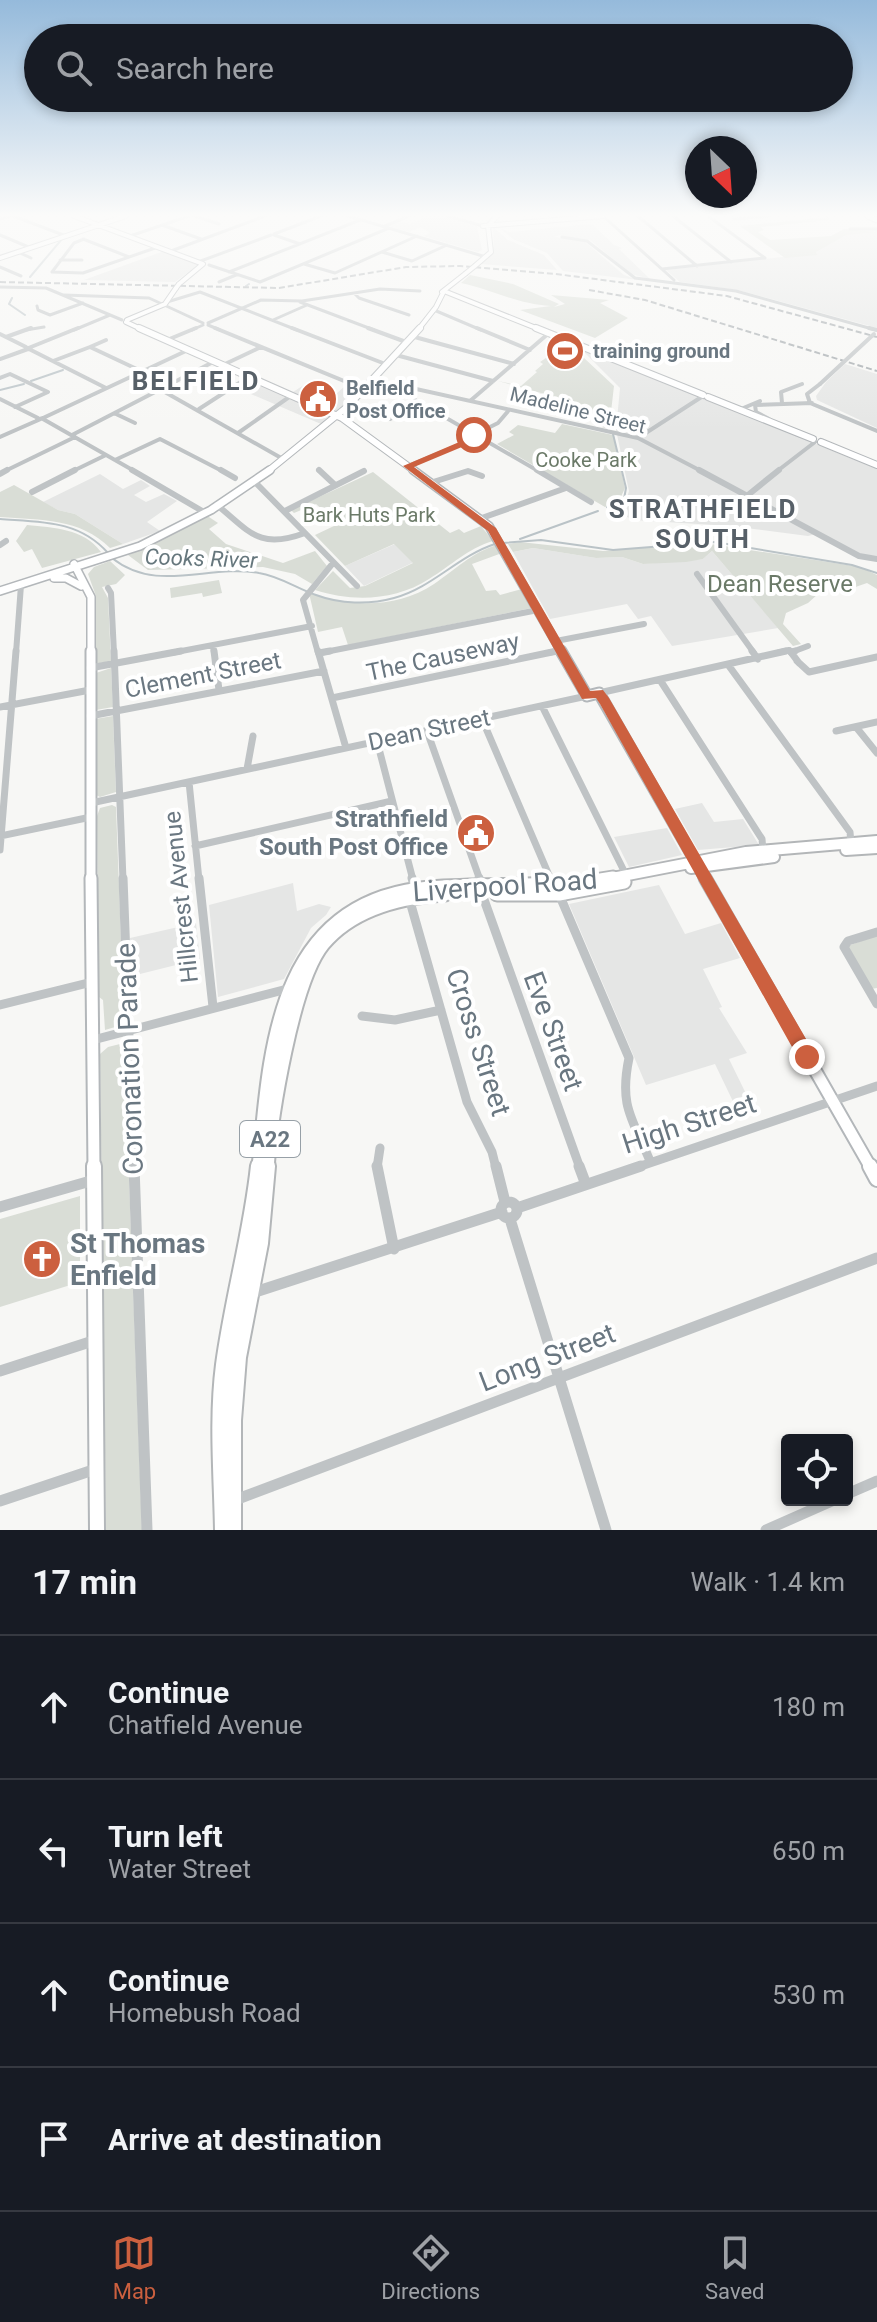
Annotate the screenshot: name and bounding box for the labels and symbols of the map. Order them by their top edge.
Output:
north arrow [685,136,757,208]
sports icon: training ground [544,330,586,372]
place label: training ground [593,339,730,363]
district label: BELFIELD [132,366,260,396]
place label: Belfield Post Office [346,376,446,423]
public building icon: Belfield Post Office [297,378,339,420]
street label: Madeline Street [508,382,648,438]
route start [456,417,492,453]
park label: Cooke Park [535,448,638,472]
district label: STRATHFIELD SOUTH [609,494,797,554]
park label: Bark Huts Park [303,503,436,527]
water label: Cooks River [144,544,258,573]
park label: Dean Reserve [707,570,853,598]
street label: The Causeway [364,627,523,687]
street label: Clement Street [123,646,284,704]
street label: Dean Street [365,703,493,757]
place label: Strathfield South Post Office [259,805,448,861]
street label: Hillcrest Avenue [158,810,204,984]
public building icon: Strathfield South Post Office [455,812,497,854]
street label: Liverpool Road [411,863,599,908]
street label: Coronation Parade [109,942,150,1175]
street label: Cross Street [439,964,518,1120]
street label: Eve Street [517,967,590,1095]
route end [789,1039,825,1075]
street label: High Street [618,1086,760,1161]
road number: A22 [240,1121,300,1157]
place label: St Thomas Enfield [70,1227,205,1292]
church icon: St Thomas Enfield [21,1238,63,1280]
street label: Long Street [474,1316,620,1399]

